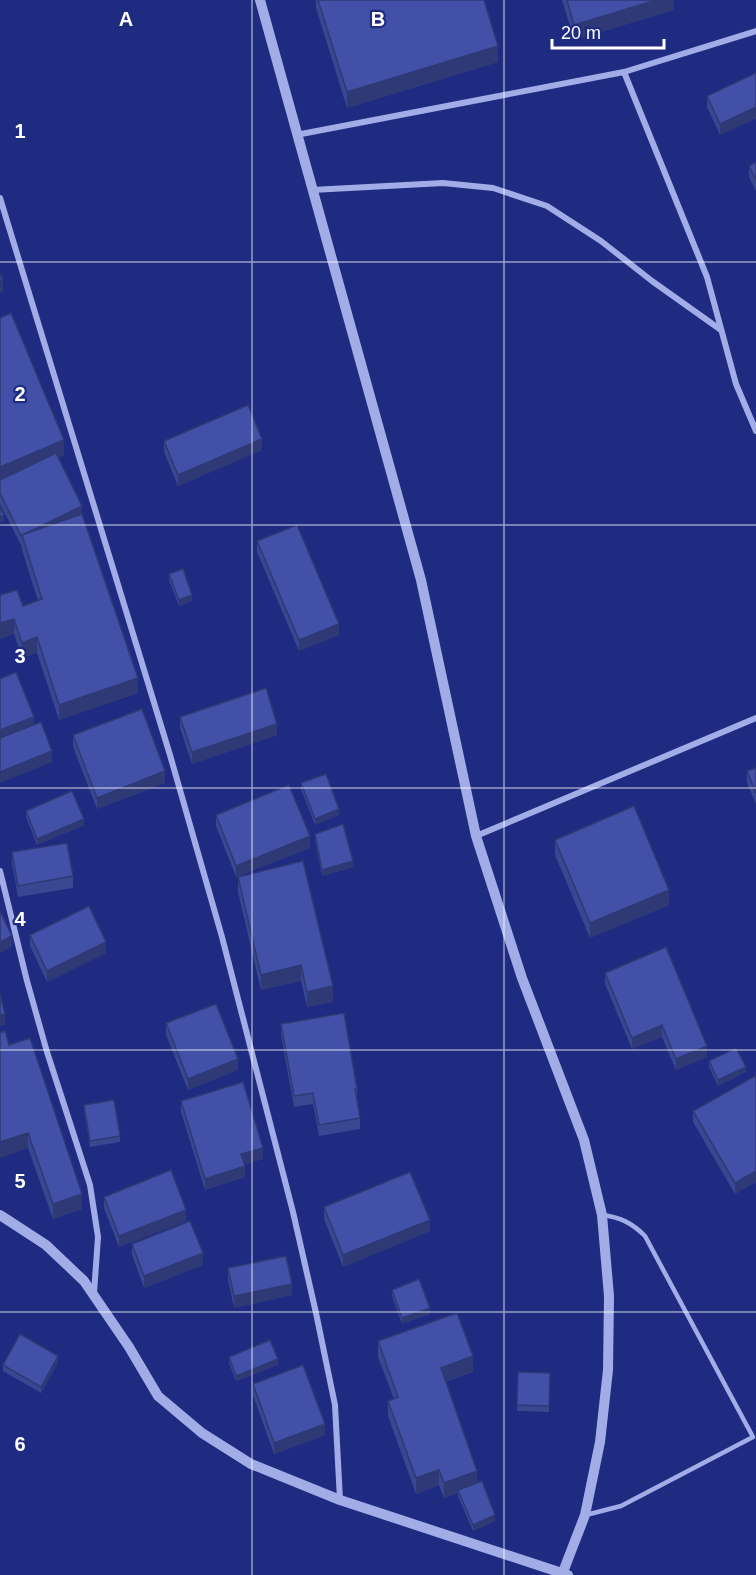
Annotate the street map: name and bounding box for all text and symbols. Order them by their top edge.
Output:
text: A [119,8,133,30]
text: B [371,8,385,30]
scale bar [552,12,664,50]
text: 20 m [561,23,601,43]
text: 1 [14,120,26,142]
text: 2 [14,383,26,405]
text: 3 [14,645,26,667]
text: 4 [14,908,26,930]
text: 5 [14,1170,26,1192]
text: 6 [14,1433,26,1455]

